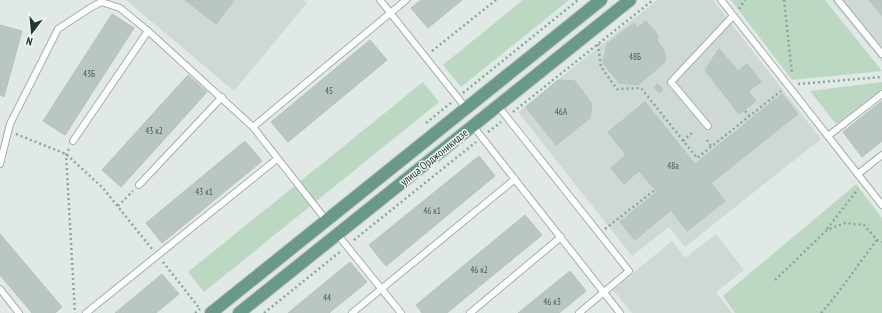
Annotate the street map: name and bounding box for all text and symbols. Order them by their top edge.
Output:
north arrow [12,12,52,52]
text: N [24,34,34,49]
house number: 48Б [629,51,641,62]
house number: 43Б [83,68,95,79]
house number: 45 [325,85,333,96]
house number: 46А [555,106,568,117]
house number: 43 к2 [145,125,163,136]
street label: улица Орджоникидзе [397,125,471,189]
house number: 48а [667,160,679,171]
house number: 43 к1 [195,186,213,197]
house number: 46 к1 [423,205,441,216]
house number: 46 к2 [470,264,488,275]
house number: 44 [323,292,331,303]
house number: 46 к3 [543,296,561,307]

